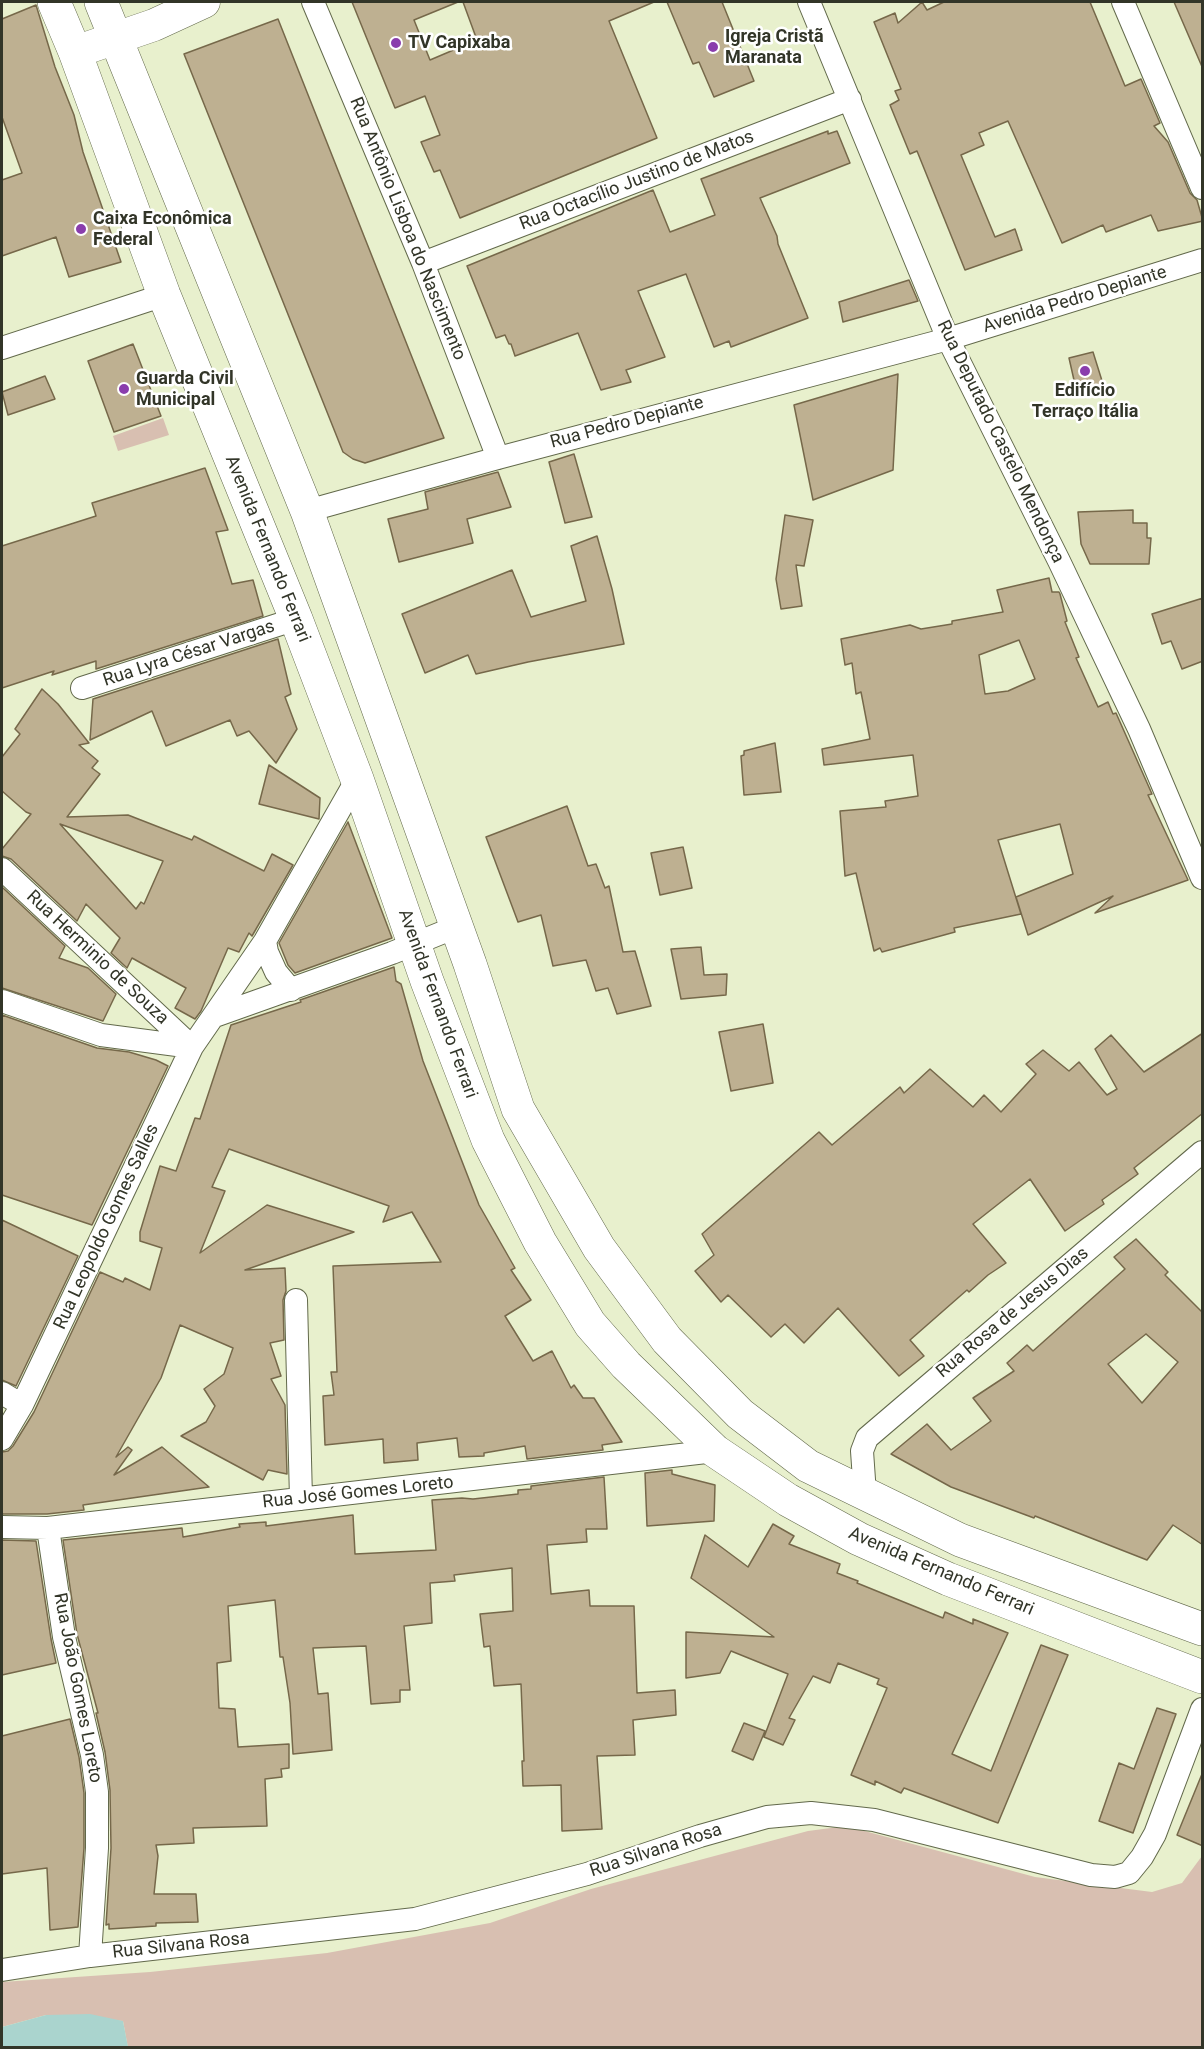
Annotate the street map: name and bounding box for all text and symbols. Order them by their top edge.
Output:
place label: Igreja Cristã Maranata [725,26,824,68]
place label: TV Capixaba [408,32,510,54]
marker: TV Capixaba [389,36,403,50]
marker: Igreja Cristã Maranata [706,40,720,54]
street label: Rua Antônio Lisboa do Nascimento [344,94,470,364]
street label: Rua Octacílio Justino de Matos [517,126,757,236]
place label: Caixa Econômica Federal [93,208,232,250]
marker: Caixa Econômica Federal [74,222,88,236]
street label: Avenida Pedro Depiante [981,262,1169,338]
street label: Rua Deputado Castelo Mendonça [932,317,1068,567]
marker: Edifício Terraço Itália [1078,364,1092,378]
place label: Guarda Civil Municipal [136,368,234,410]
place label: Edifício Terraço Itália [1032,380,1138,422]
marker: Guarda Civil Municipal [117,382,131,396]
street label: Rua Pedro Depiante [548,392,706,454]
street label: Avenida Fernando Ferrari [220,452,314,646]
street label: Rua Lyra César Vargas [100,616,278,692]
street label: Rua Herminio de Souza [21,886,173,1030]
street label: Avenida Fernando Ferrari [393,907,481,1101]
street label: Rua Leopoldo Gomes Salles [50,1121,164,1333]
street label: Rua Rosa de Jesus Dias [932,1243,1094,1383]
street label: Rua José Gomes Loreto [261,1472,455,1514]
street label: Avenida Fernando Ferrari [845,1523,1037,1621]
street label: Rua João Gomes Loreto [48,1591,106,1785]
street label: Rua Silvana Rosa [587,1819,725,1883]
street label: Rua Silvana Rosa [111,1928,251,1964]

